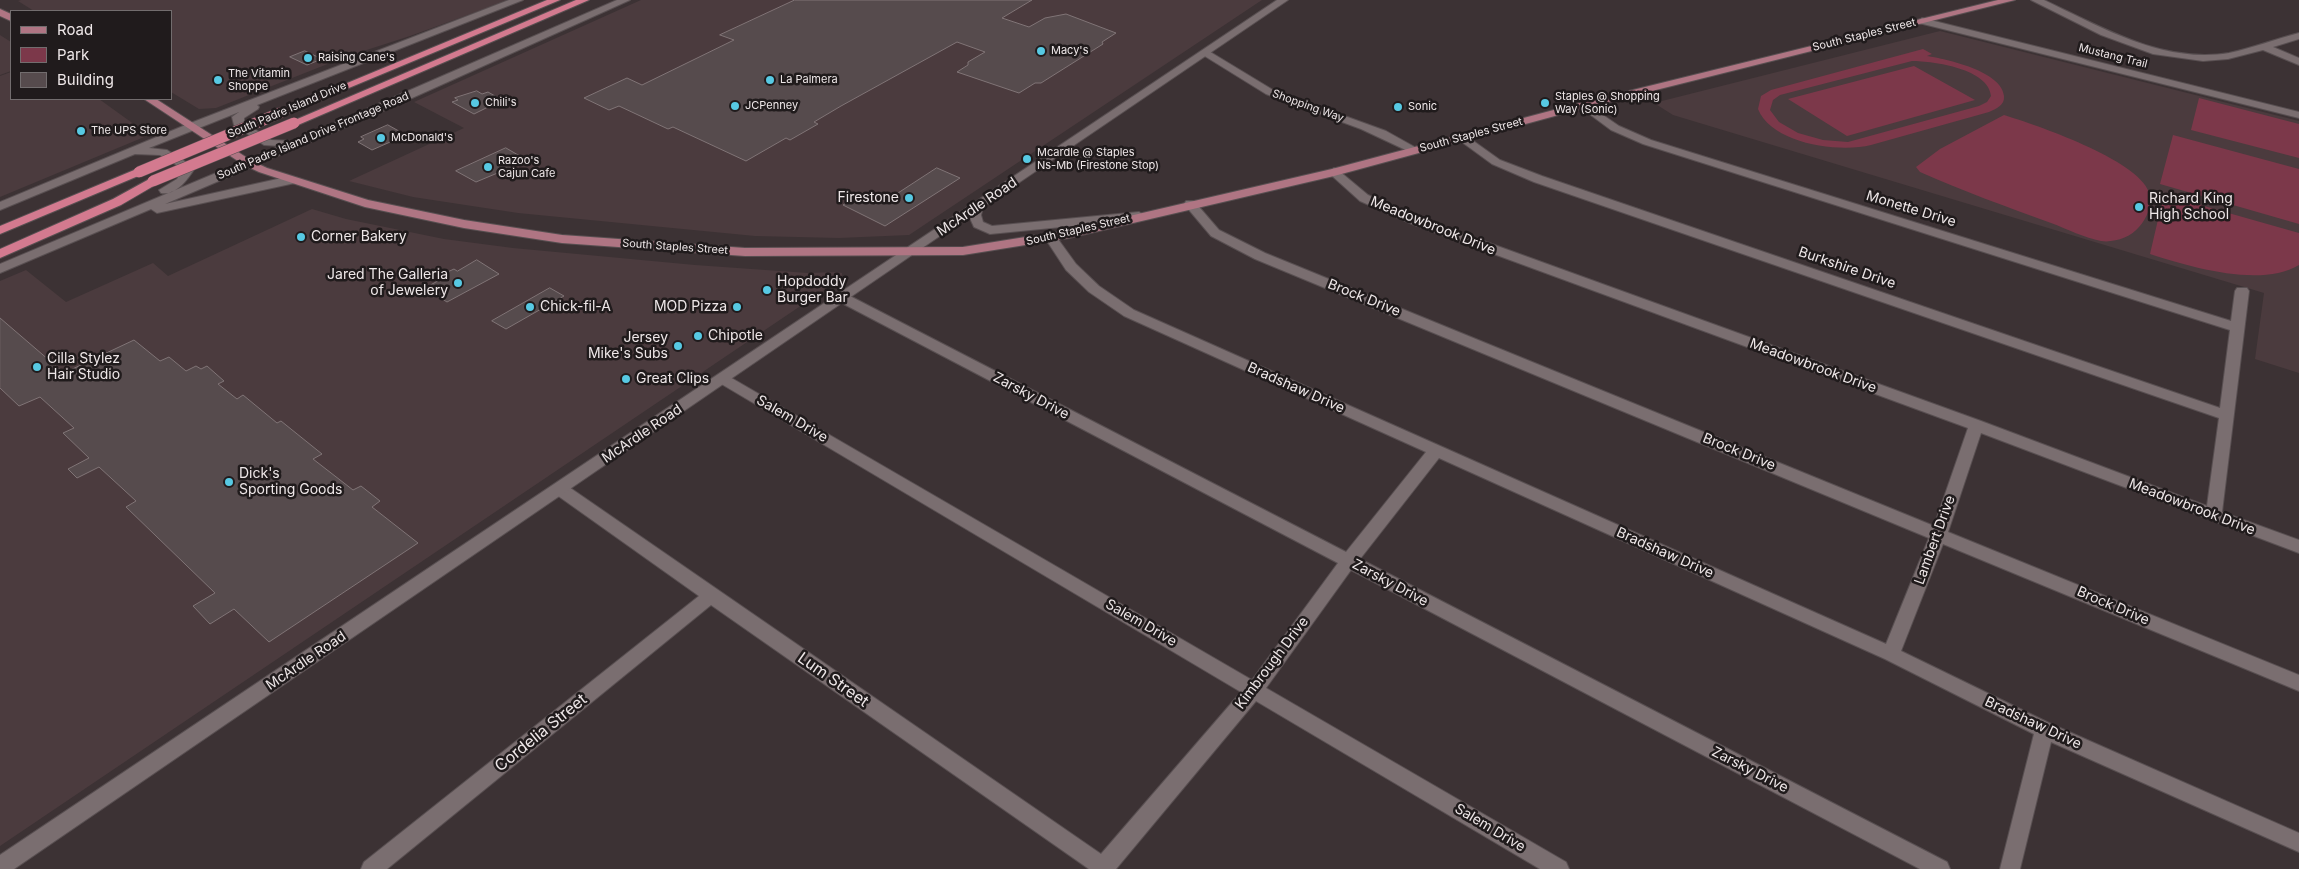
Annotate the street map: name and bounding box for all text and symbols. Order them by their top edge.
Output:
legend [10,10,172,100]
street label: South Staples Street [1811,16,1917,54]
text: Road [57,20,93,39]
street label: Mustang Trail [2077,41,2149,71]
place label: Macy's [1051,44,1088,58]
text: Park [57,45,89,64]
marker: Macy's [1035,45,1047,57]
place label: Raising Cane's [318,51,395,65]
marker: Raising Cane's [302,52,314,64]
place label: The Vitamin Shoppe [228,67,290,93]
text: Building [57,70,114,89]
place label: La Palmera [780,73,838,87]
marker: The Vitamin Shoppe [212,74,224,86]
marker: La Palmera [764,74,776,86]
street label: South Padre Island Drive [226,79,348,141]
street label: Shopping Way [1270,87,1346,125]
street label: South Padre Island Drive Frontage Road [215,90,411,182]
place label: Staples @ Shopping Way (Sonic) [1555,90,1660,116]
place label: Chili's [485,96,517,110]
marker: Chili's [469,97,481,109]
marker: Staples @ Shopping Way (Sonic) [1539,97,1551,109]
place label: JCPenney [745,99,798,113]
marker: JCPenney [729,100,741,112]
place label: Sonic [1408,100,1437,114]
marker: Sonic [1392,101,1404,113]
street label: South Staples Street [1418,115,1524,155]
place label: The UPS Store [91,124,167,138]
marker: The UPS Store [75,125,87,137]
place label: McDonald's [391,131,453,145]
marker: McDonald's [375,132,387,144]
place label: Mcardle @ Staples Ns-Mb (Firestone Stop) [1037,146,1159,172]
marker: Mcardle @ Staples Ns-Mb (Firestone Stop) [1021,153,1033,165]
place label: Razoo's Cajun Cafe [498,154,555,180]
marker: Razoo's Cajun Cafe [482,161,494,173]
street label: McArdle Road [934,174,1020,240]
street label: Monette Drive [1864,187,1958,231]
place label: Firestone [837,190,899,206]
place label: Richard King High School [2149,191,2233,223]
marker: Firestone [903,192,915,204]
street label: Meadowbrook Drive [1368,193,1498,259]
marker: Richard King High School [2133,201,2145,213]
street label: South Staples Street [1025,212,1131,248]
place label: Corner Bakery [311,229,407,245]
marker: Corner Bakery [295,231,307,243]
street label: South Staples Street [622,237,728,257]
street label: Burkshire Drive [1796,244,1898,292]
place label: Jared The Galleria of Jewelery [327,267,448,300]
place label: Hopdoddy Burger Bar [777,274,848,306]
street label: Brock Drive [1325,276,1403,320]
marker: Jared The Galleria of Jewelery [452,277,464,289]
marker: Hopdoddy Burger Bar [761,284,773,296]
place label: Chick-fil-A [540,299,611,315]
place label: MOD Pizza [654,299,727,315]
marker: Chick-fil-A [524,301,536,313]
marker: MOD Pizza [731,301,743,313]
place label: Chipotle [708,328,763,344]
place label: Jersey Mike's Subs [588,330,668,362]
marker: Chipotle [692,330,704,342]
street label: Meadowbrook Drive [1747,335,1879,397]
marker: Jersey Mike's Subs [672,340,684,352]
place label: Cilla Stylez Hair Studio [47,351,120,384]
street label: Bradshaw Drive [1245,359,1347,417]
marker: Cilla Stylez Hair Studio [31,361,43,373]
street label: Zarsky Drive [990,369,1072,423]
place label: Great Clips [636,371,709,387]
marker: Great Clips [620,373,632,385]
street label: Salem Drive [753,392,831,446]
street label: McArdle Road [599,401,685,467]
street label: Brock Drive [1700,430,1778,474]
place label: Dick's Sporting Goods [239,466,342,498]
street label: Meadowbrook Drive [2127,475,2257,539]
marker: Dick's Sporting Goods [223,476,235,488]
street label: Lambert Drive [1911,493,1959,587]
street label: Bradshaw Drive [1614,524,1716,582]
street label: Zarsky Drive [1349,556,1431,610]
street label: Brock Drive [2074,583,2152,629]
street label: Salem Drive [1102,596,1180,650]
street label: Kimbrough Drive [1232,614,1312,712]
street label: McArdle Road [263,628,349,694]
street label: Lum Street [794,649,872,711]
street label: Cordelia Street [491,690,591,776]
street label: Bradshaw Drive [1982,693,2084,753]
street label: Zarsky Drive [1709,744,1791,796]
street label: Salem Drive [1452,800,1528,856]

